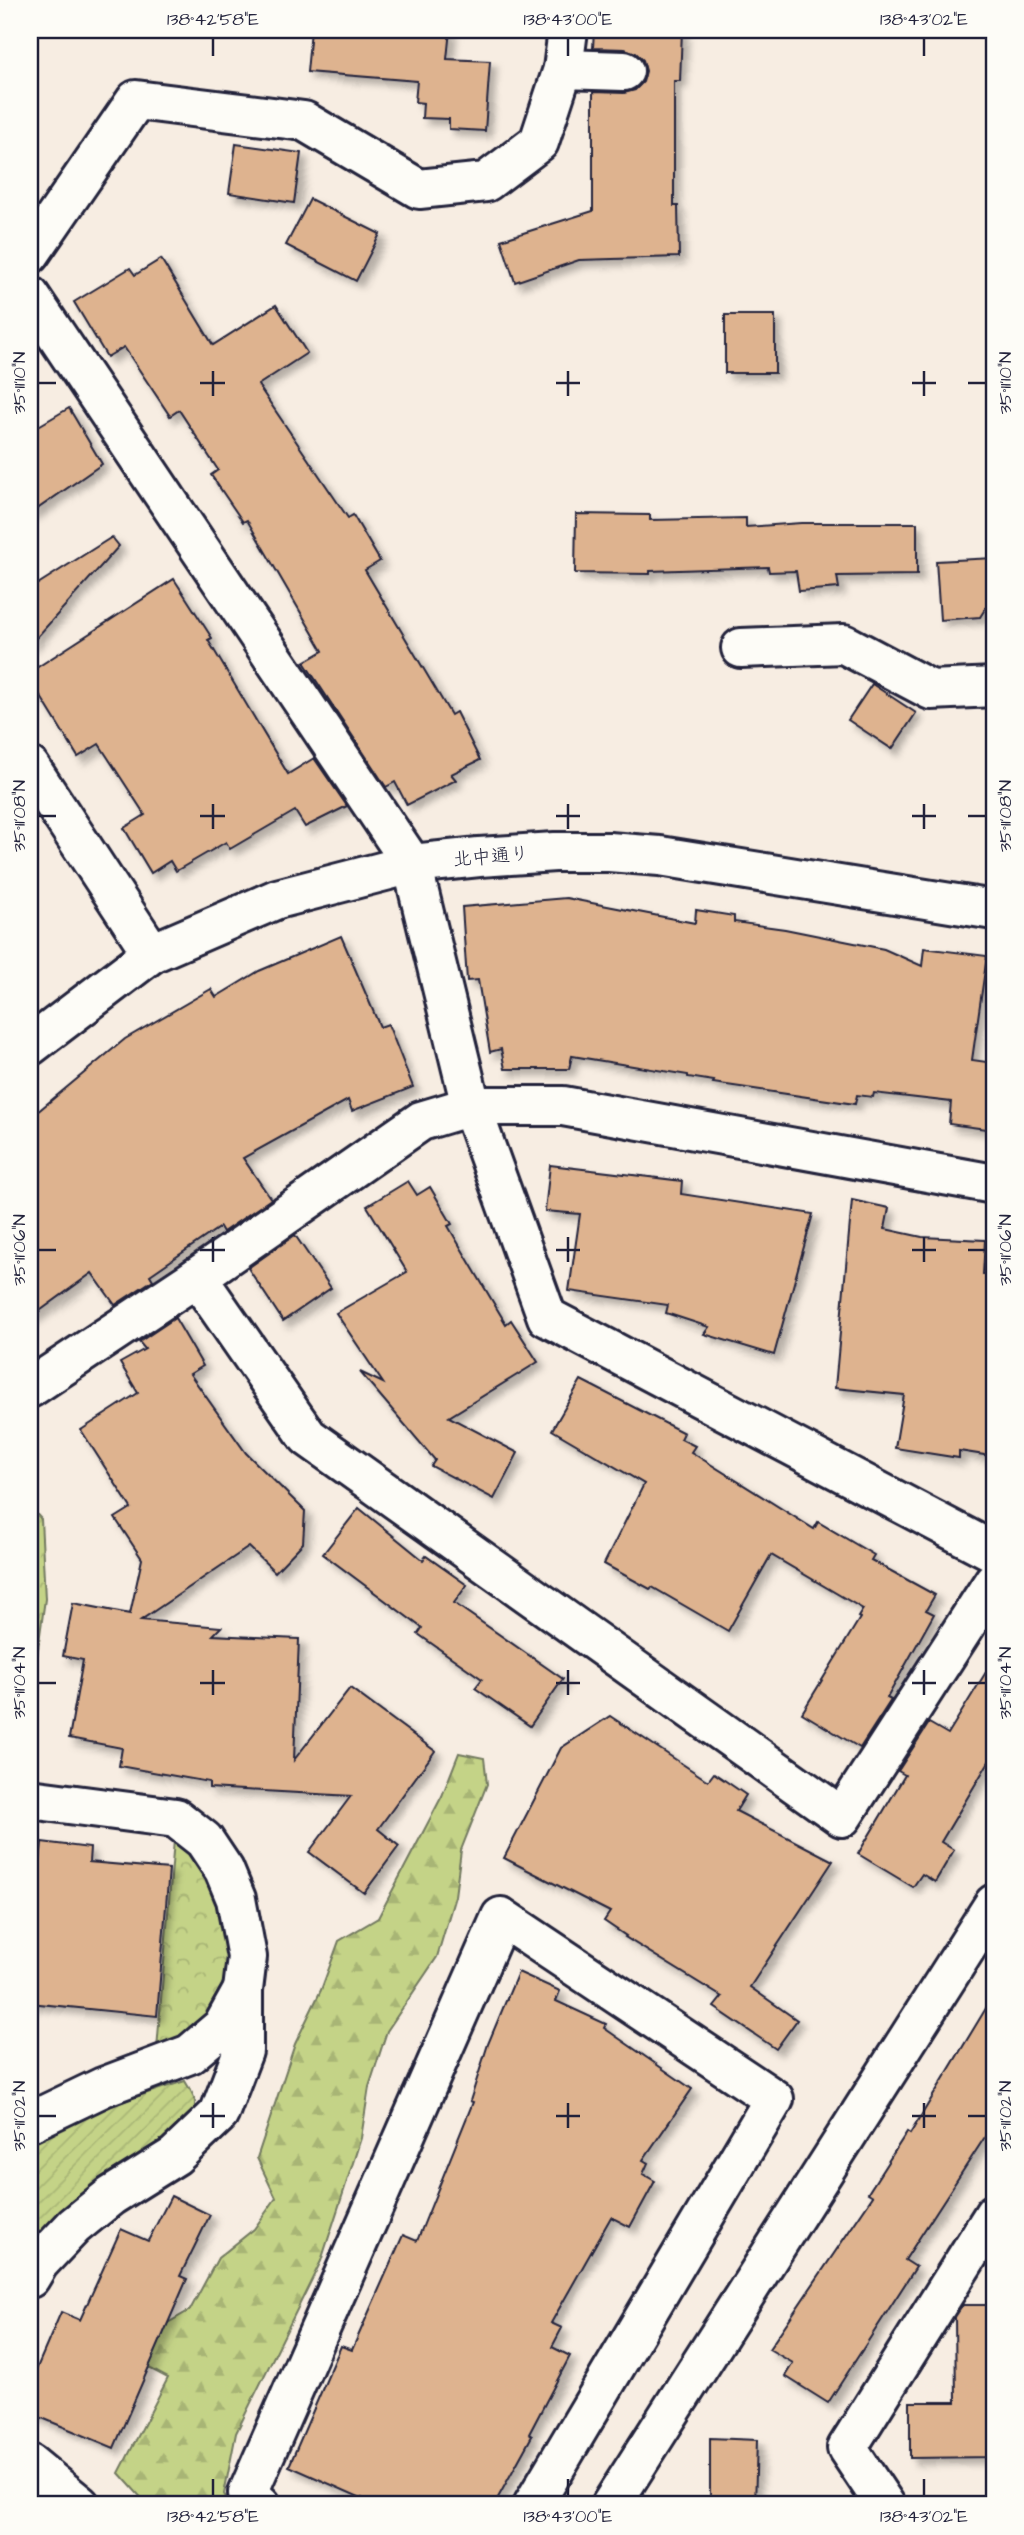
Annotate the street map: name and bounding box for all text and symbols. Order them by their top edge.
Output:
text: 138°42'58"E [167,7,259,32]
text: 138°43'00"E [523,7,613,32]
text: 138°43'02"E [880,7,968,32]
text: 35°11'10"N [7,352,32,414]
text: 35°11'10"N [993,352,1018,414]
text: 35°11'08"N [7,780,32,852]
text: 35°11'08"N [993,780,1018,852]
street label: 北中通り [452,840,530,874]
text: 35°11'06"N [7,1214,32,1286]
text: 35°11'06"N [993,1214,1018,1286]
text: 35°11'04"N [7,1647,32,1719]
text: 35°11'04"N [993,1647,1018,1719]
text: 35°11'02"N [7,2081,32,2151]
text: 35°11'02"N [993,2081,1018,2151]
text: 138°42'58"E [167,2504,259,2529]
text: 138°43'00"E [523,2504,613,2529]
text: 138°43'02"E [880,2504,968,2529]

